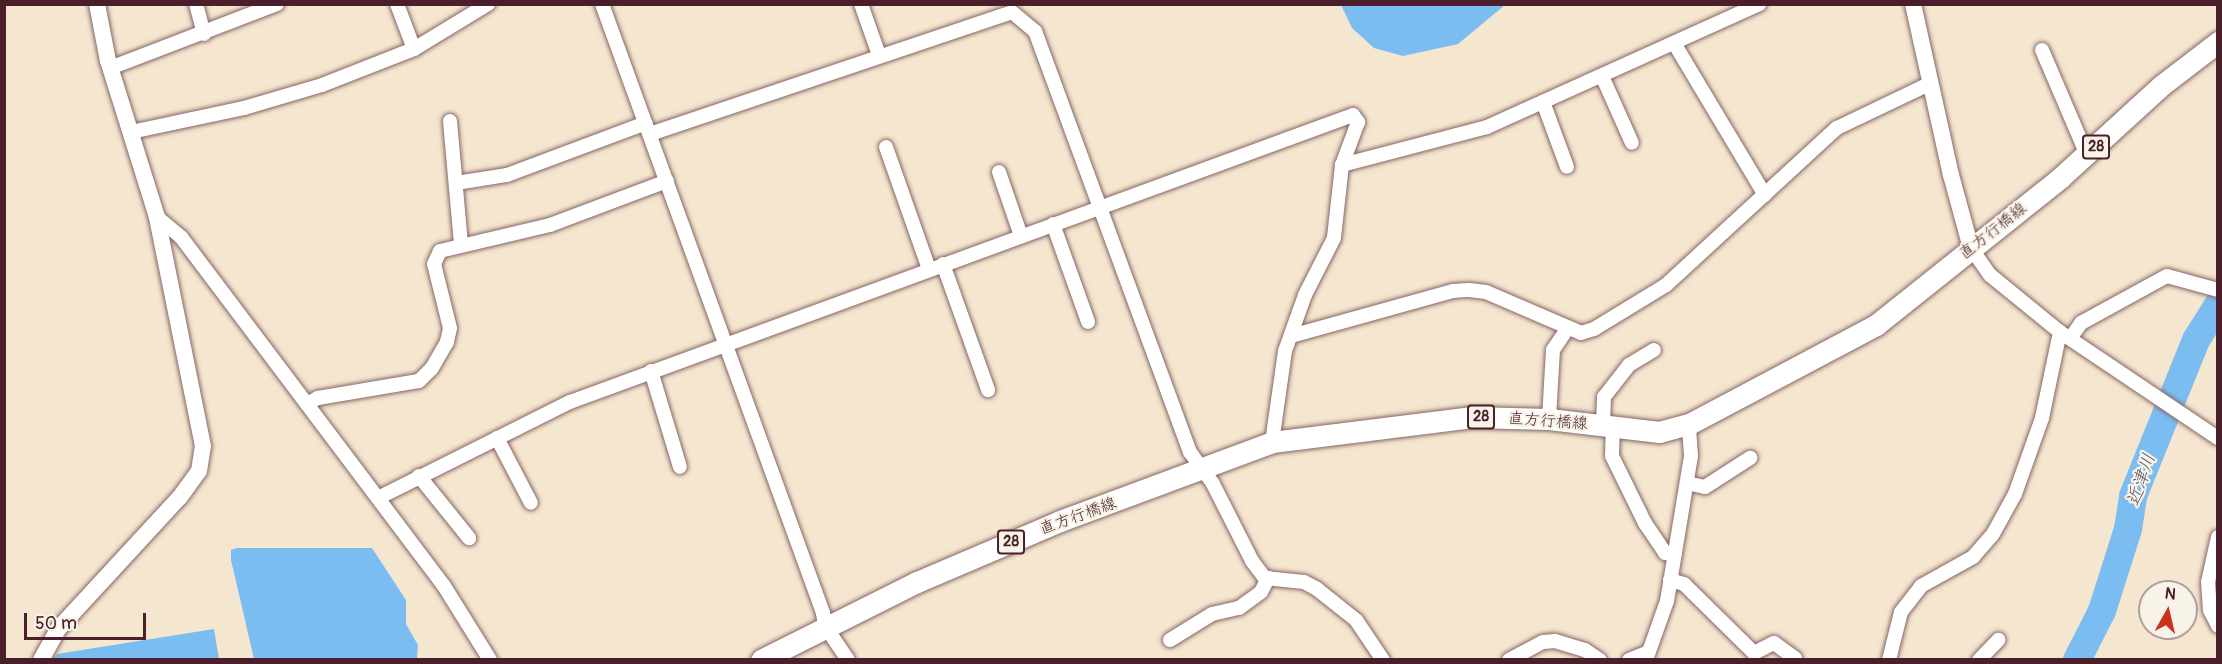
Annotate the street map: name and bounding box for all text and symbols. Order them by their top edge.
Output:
road number: 28 [2081,135,2111,159]
street label: 直方行橋線 [1956,199,2030,263]
road number: 28 [1466,405,1496,429]
street label: 直方行橋線 [1507,409,1589,433]
water label: 近津川 [2123,451,2161,509]
street label: 直方行橋線 [1037,493,1119,539]
road number: 28 [996,530,1026,554]
north arrow [2138,580,2198,640]
text: N [2163,583,2177,605]
scale bar [27,601,148,639]
text: 50 m [35,612,77,635]

